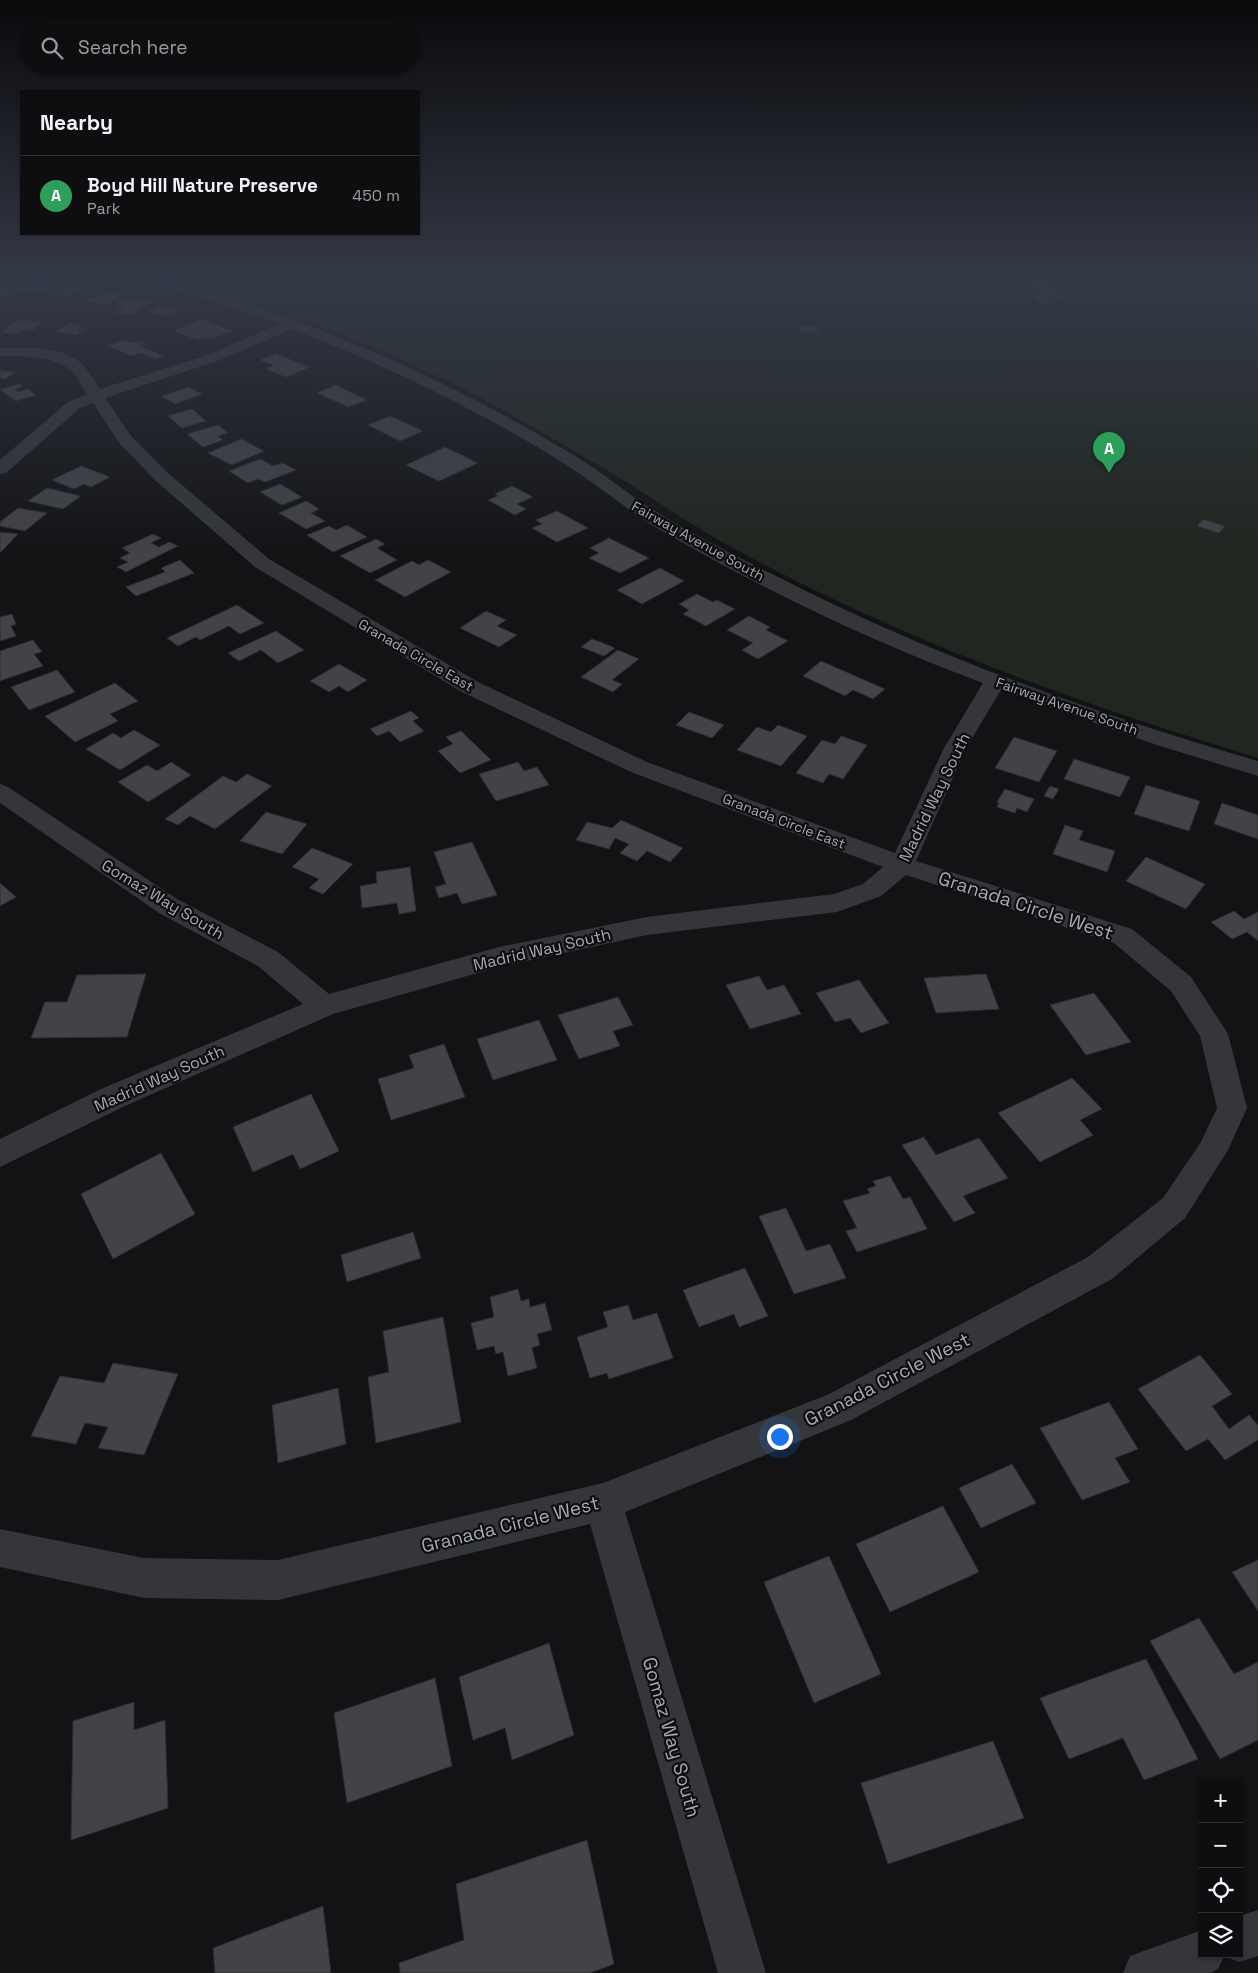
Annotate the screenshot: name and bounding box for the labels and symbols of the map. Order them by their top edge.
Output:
pin: A [1093,432,1125,473]
street label: Fairway Avenue South [628,497,768,585]
street label: Granada Circle East [355,615,477,695]
street label: Fairway Avenue South [994,673,1140,739]
street label: Madrid Way South [894,729,975,865]
street label: Granada Circle East [720,789,848,853]
street label: Gomaz Way South [98,855,228,944]
street label: Granada Circle West [935,865,1116,946]
street label: Madrid Way South [471,923,613,976]
street label: Madrid Way South [91,1040,228,1117]
street label: Granada Circle West [800,1327,974,1432]
your location [767,1424,793,1450]
street label: Granada Circle West [419,1490,602,1559]
street label: Gomaz Way South [637,1654,706,1820]

